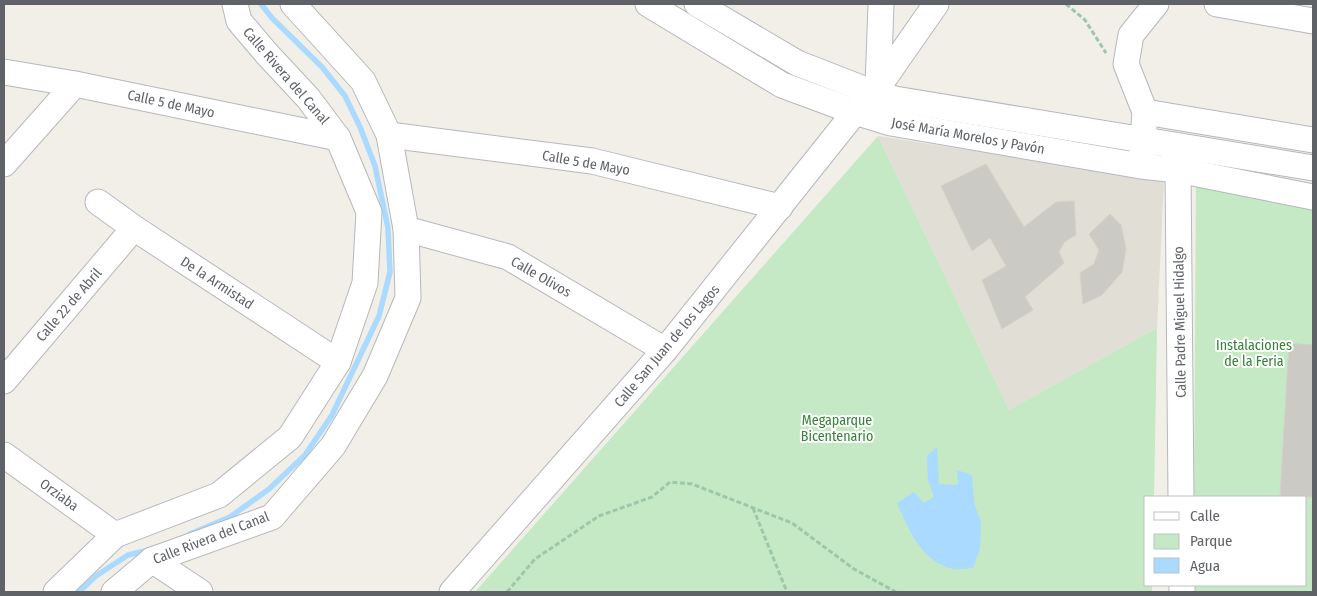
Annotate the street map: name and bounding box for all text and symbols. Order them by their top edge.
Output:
street label: Calle Rivera del Canal [239,24,333,128]
street label: Calle 5 de Mayo [126,86,216,122]
street label: José María Morelos y Pavón [890,114,1046,158]
street label: Calle 5 de Mayo [541,147,631,179]
street label: Calle Padre Miguel Hidalgo [1170,246,1190,398]
street label: De la Armistad [177,253,257,313]
street label: Calle Olivos [508,253,574,301]
street label: Calle 22 de Abril [33,265,106,345]
street label: Calle San Juan de los Lagos [611,281,723,411]
park label: Instalaciones de la Feria [1216,337,1292,370]
park label: Megaparque Bicentenario [801,412,873,445]
street label: Orziaba [36,475,82,515]
legend [1144,496,1307,586]
text: Calle [1190,507,1220,525]
street label: Calle Rivera del Canal [150,508,272,568]
text: Parque [1190,532,1233,550]
text: Agua [1190,557,1220,575]

